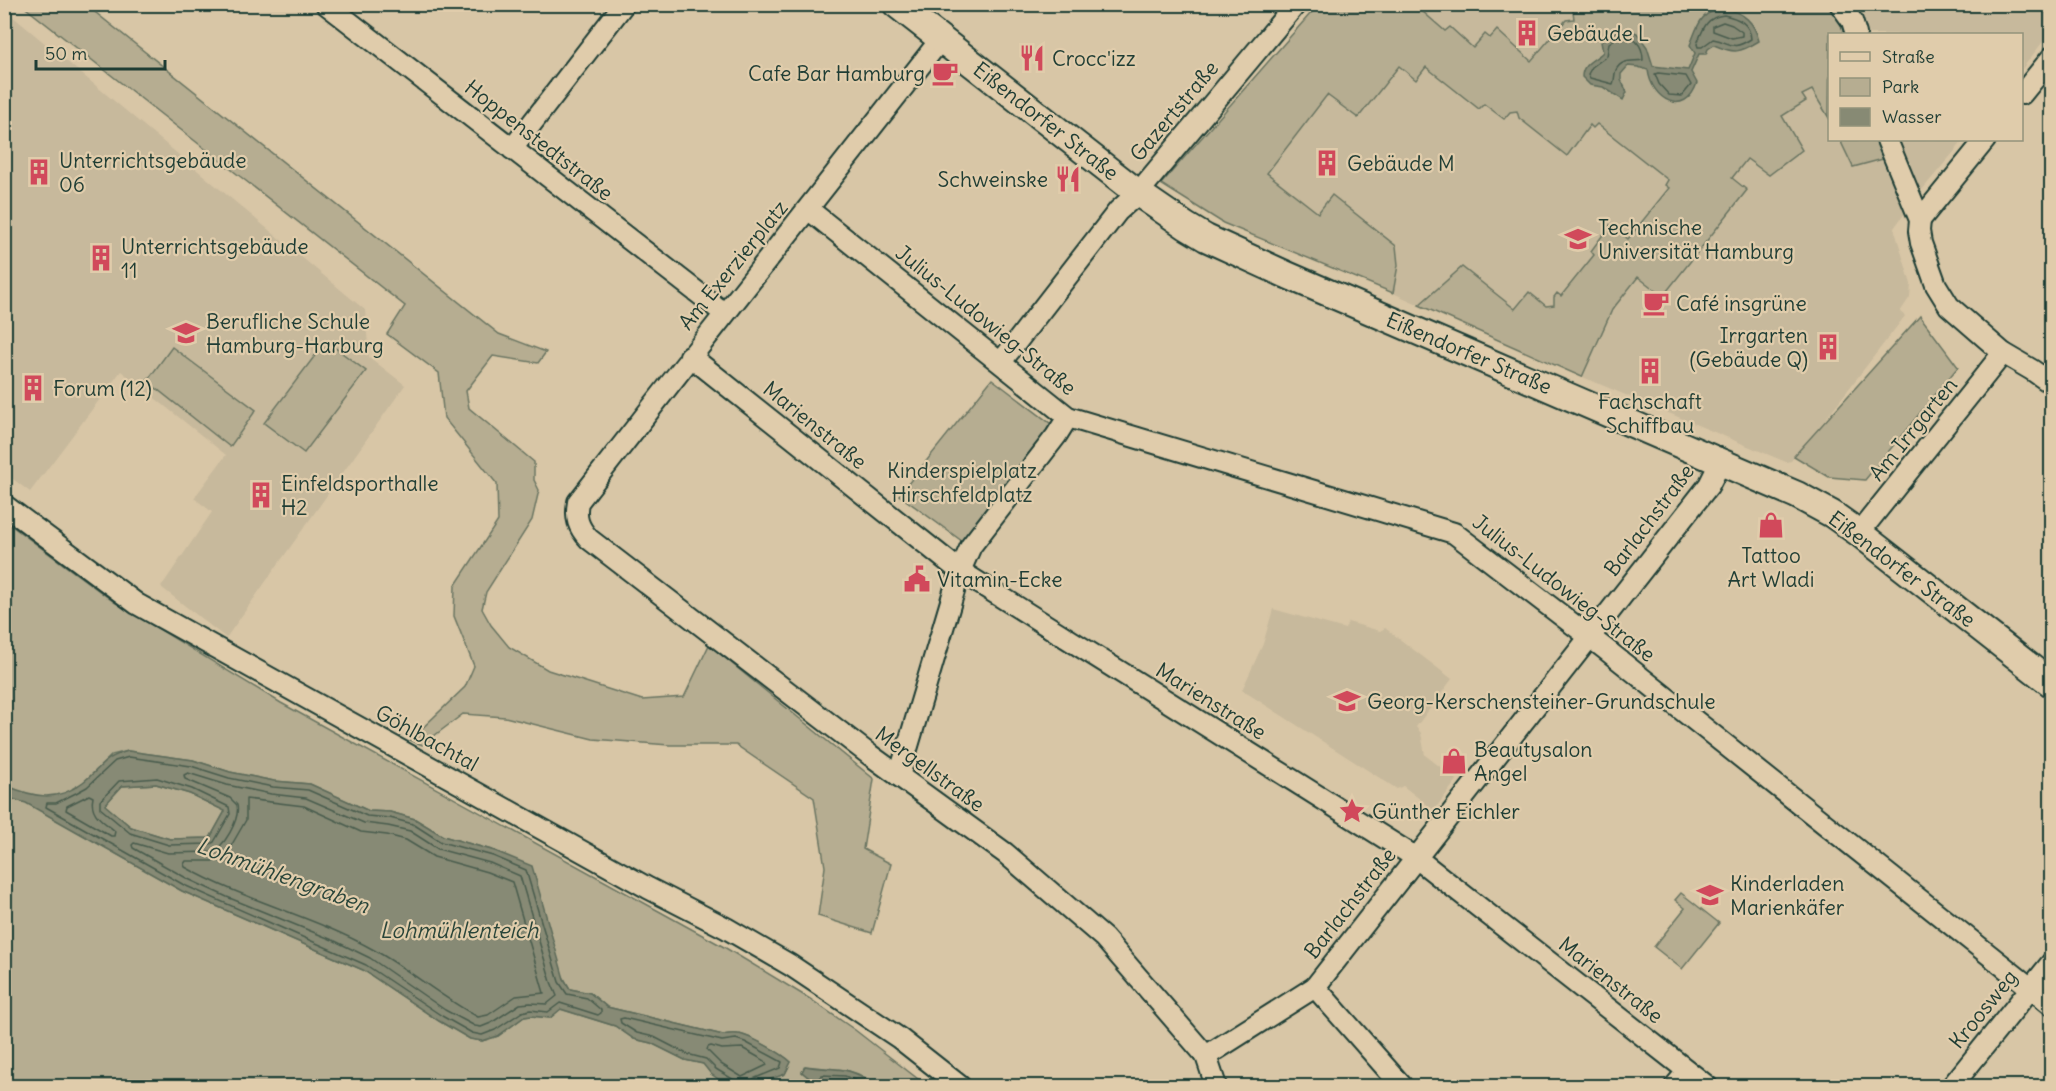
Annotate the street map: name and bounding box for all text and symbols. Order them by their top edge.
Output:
building icon: Gebäude L [1512,18,1542,48]
place label: Gebäude L [1547,20,1649,47]
scale bar [36,33,165,71]
legend [1828,33,2023,141]
text: 50 m [45,42,87,65]
restaurant icon: Crocc'izz [1017,43,1047,73]
place label: Crocc'izz [1052,45,1136,72]
text: Straße [1882,45,1935,68]
street label: Gazertstraße [1124,55,1224,167]
street label: Eißendorfer Straße [968,56,1124,186]
cafe icon: Cafe Bar Hamburg [930,58,960,88]
place label: Cafe Bar Hamburg [748,60,925,87]
street label: Hoppenstedtstraße [459,74,619,206]
text: Park [1882,75,1919,98]
text: Wasser [1882,105,1942,128]
place label: Unterrichtsgebäude 06 [59,147,247,198]
building icon: Gebäude M [1312,148,1342,178]
place label: Gebäude M [1347,150,1455,177]
building icon: Unterrichtsgebäude 06 [24,157,54,187]
restaurant icon: Schweinske [1053,164,1083,194]
place label: Schweinske [938,166,1048,193]
street label: Am Exerzierplatz [672,195,794,335]
place label: Technische Universität Hamburg [1598,214,1794,265]
school or university icon: Technische Universität Hamburg [1563,224,1593,254]
place label: Unterrichtsgebäude 11 [121,233,309,284]
street label: Julius-Ludowieg-Straße [890,239,1082,401]
building icon: Unterrichtsgebäude 11 [86,243,116,273]
cafe icon: Café insgrüne [1641,288,1671,318]
place label: Café insgrüne [1676,290,1807,317]
street label: Eißendorfer Straße [1382,306,1556,400]
place label: Berufliche Schule Hamburg-Harburg [206,308,384,359]
school or university icon: Berufliche Schule Hamburg-Harburg [171,318,201,348]
place label: Irrgarten (Gebäude Q) [1690,322,1808,373]
building icon: Irrgarten (Gebäude Q) [1813,332,1843,362]
building icon: Fachschaft Schiffbau [1635,356,1665,386]
street label: Am Irrgarten [1863,372,1963,486]
building icon: Forum (12) [18,373,48,403]
place label: Forum (12) [53,375,152,402]
street label: Marienstraße [758,375,872,475]
place label: Fachschaft Schiffbau [1598,388,1702,439]
park label: Kinderspielplatz Hirschfeldplatz [887,457,1037,508]
street label: Barlachstraße [1598,459,1700,581]
place label: Einfeldsporthalle H2 [281,470,439,521]
building icon: Einfeldsporthalle H2 [246,480,276,510]
street label: Eißendorfer Straße [1823,505,1981,633]
street label: Julius-Ludowieg-Straße [1467,508,1661,668]
shop icon: Tattoo Art Wladi [1756,510,1786,540]
place label: Tattoo Art Wladi [1728,542,1814,593]
public building icon: Vitamin-Ecke [902,564,932,594]
place label: Vitamin-Ecke [937,566,1063,593]
street label: Marienstraße [1151,656,1271,746]
school or university icon: Georg-Kerschensteiner-Grundschule [1332,686,1362,716]
place label: Georg-Kerschensteiner-Grundschule [1367,688,1716,715]
street label: Göhlbachtal [371,699,483,777]
street label: Mergellstraße [870,720,990,818]
place label: Beautysalon Angel [1474,736,1592,787]
shop icon: Beautysalon Angel [1439,746,1469,776]
place icon: Günther Eichler [1337,796,1367,826]
place label: Günther Eichler [1372,798,1520,825]
water label: Lohmühlengraben [193,831,374,920]
street label: Barlachstraße [1298,842,1402,964]
place label: Kinderladen Marienkäfer [1730,870,1845,921]
school or university icon: Kinderladen Marienkäfer [1695,880,1725,910]
water label: Lohmühlenteich [380,916,540,944]
street label: Marienstraße [1553,931,1669,1029]
street label: Kroosweg [1943,964,2023,1054]

